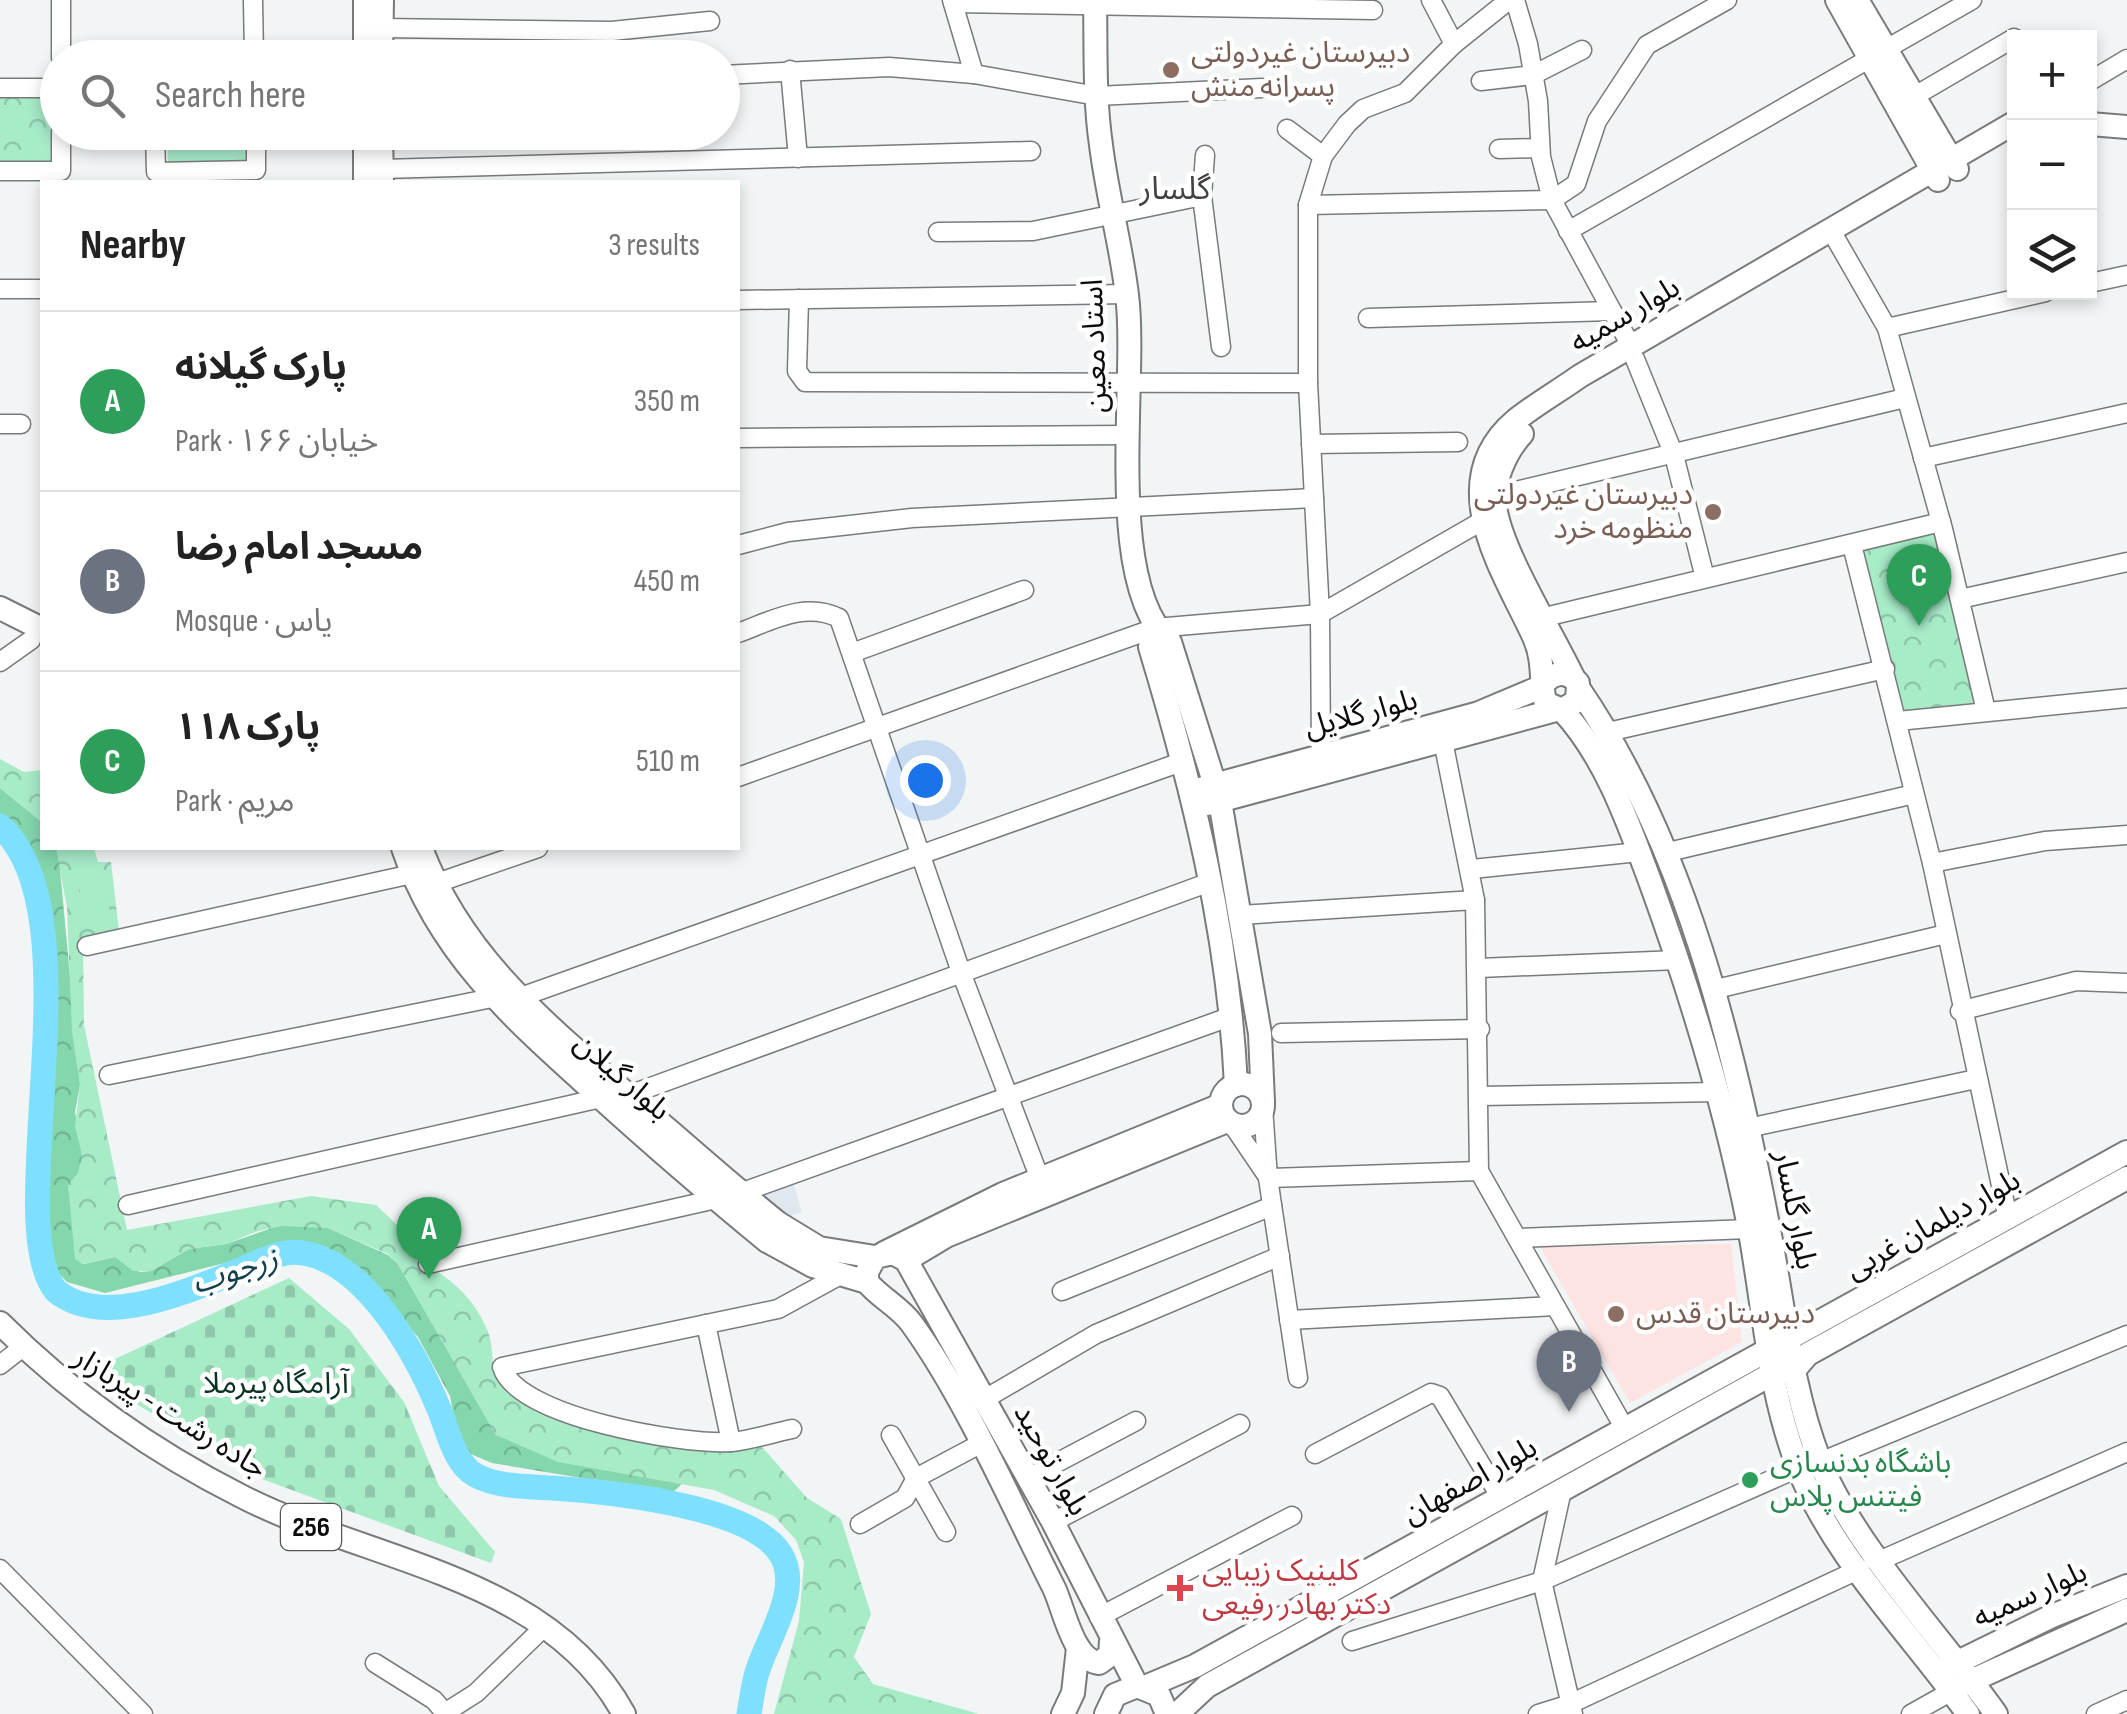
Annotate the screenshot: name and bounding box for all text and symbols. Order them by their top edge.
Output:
map controls [2007,30,2097,300]
button: + [2007,30,2097,120]
place label: دبیرستان غیردولتی پسرانه منش [1191,35,1410,105]
search box [40,40,740,150]
marker: دبیرستان غیردولتی پسرانه منش [1160,59,1182,81]
icon: search [75,68,130,123]
text: Search here [155,73,306,118]
button: − [2007,120,2097,210]
district label: گلسار [1138,170,1211,209]
button: layers [2007,210,2097,300]
text: Nearby [80,220,186,271]
text: 3 results [608,226,700,265]
street label: بلوار سمیه [1564,269,1686,361]
street label: استاد معین [1075,278,1115,414]
text: پارک گیلانه [175,345,347,390]
text: A [105,382,120,421]
text: 350 m [634,382,700,421]
text: Park · خیابان ۱۶۶ [175,422,378,461]
place label: دبیرستان غیردولتی منظومه خرد [1474,477,1693,547]
marker: دبیرستان غیردولتی منظومه خرد [1702,501,1724,523]
text: مسجد امام رضا [175,525,423,570]
pin: C [1886,544,1952,626]
text: B [105,562,120,601]
text: 450 m [634,562,700,601]
text: Mosque · یاس [175,602,332,641]
street label: بلوار گلایل [1301,682,1421,746]
text: پارک ۱۱۸ [175,705,320,750]
text: C [104,742,121,781]
text: 510 m [636,742,700,781]
your location [900,755,951,806]
text: Park · مریم [175,782,294,821]
street label: بلوار گیلان [566,1025,678,1129]
street label: بلوار گلسار [1766,1146,1824,1273]
street label: بلوار دیلمان غربی [1839,1162,2027,1288]
pin: A [396,1196,462,1279]
water label: زرجوب [187,1238,284,1303]
place label: دبیرستان قدس [1636,1296,1815,1332]
marker: دبیرستان قدس [1605,1303,1627,1325]
pin: B [1536,1330,1602,1412]
street label: جاده رشت - پیربازار [66,1339,273,1487]
park label: آرامگاه پیرملا [203,1366,350,1402]
street label: بلوار توحید [1006,1398,1096,1522]
street label: بلوار اصفهان [1397,1429,1543,1533]
place label: باشگاه بدنسازی فیتنس پلاس [1770,1445,1951,1515]
marker: باشگاه بدنسازی فیتنس پلاس [1739,1469,1761,1491]
road number: 256 [281,1504,341,1550]
place label: کلینیک زیبایی دکتر بهادر رفیعی [1202,1553,1391,1623]
street label: بلوار سمیه [1968,1554,2092,1636]
marker: کلینیک زیبایی دکتر بهادر رفیعی [1167,1575,1193,1601]

